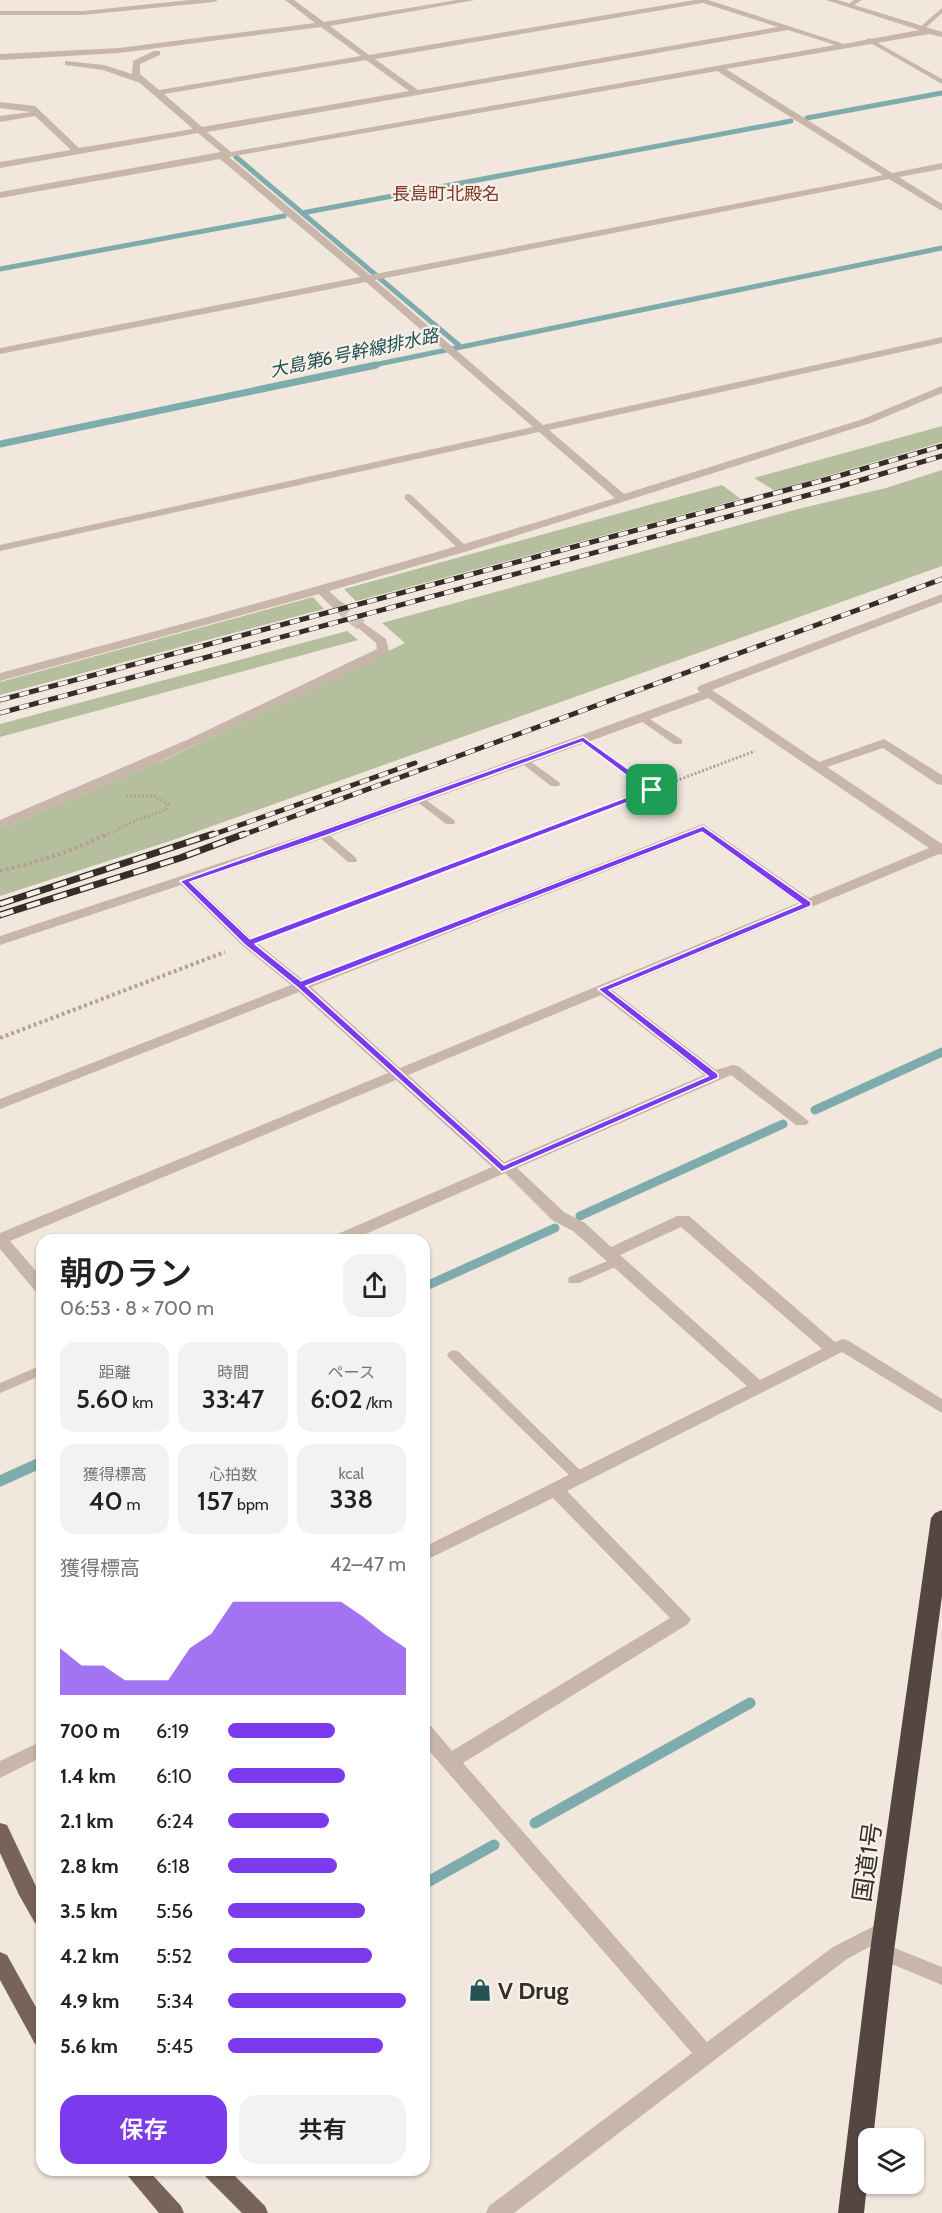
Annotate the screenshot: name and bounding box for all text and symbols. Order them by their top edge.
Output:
district label: 長島町北殿名 [392,183,500,205]
water label: 大島第6号幹線排水路 [268,324,442,382]
pin [626,764,677,815]
icon: arrive [635,773,668,806]
text: 朝のラン [60,1253,192,1293]
button: share [343,1254,406,1317]
text: 06:53 · 8 × 700 m [60,1296,214,1320]
text: 距離 [99,1363,131,1382]
text: 時間 [217,1363,249,1382]
text: ペース [328,1363,375,1382]
text: 5.60 [76,1383,129,1415]
text: 33:47 [202,1383,264,1415]
text: 6:02 [310,1383,362,1415]
text: km [129,1393,153,1412]
text: /km [362,1393,392,1412]
text: kcal [339,1464,364,1483]
text: 獲得標高 [83,1465,147,1484]
text: 心拍数 [209,1465,257,1484]
text: 338 [329,1483,373,1515]
text: 40 [89,1485,123,1517]
text: 157 [197,1485,233,1517]
text: m [123,1495,141,1514]
text: bpm [233,1495,269,1514]
text: 42–47 m [330,1552,406,1576]
text: 獲得標高 [60,1556,140,1580]
text: 700 m [60,1719,120,1743]
text: 6:19 [156,1719,189,1743]
text: 1.4 km [60,1764,116,1788]
text: 6:10 [156,1764,192,1788]
text: 2.1 km [60,1809,114,1833]
text: 6:24 [156,1809,194,1833]
street label: 国道1号 [847,1820,887,1904]
text: 2.8 km [60,1854,119,1878]
text: 6:18 [156,1854,190,1878]
text: 3.5 km [60,1899,118,1923]
text: 5:56 [156,1899,193,1923]
text: 4.2 km [60,1944,119,1968]
text: 5:52 [156,1944,192,1968]
place label: V Drug [498,1976,569,2005]
shop icon: V Drug [467,1977,493,2003]
text: 4.9 km [60,1989,119,2013]
text: 5:34 [156,1989,193,2013]
text: 5.6 km [60,2034,118,2058]
text: 5:45 [156,2034,193,2058]
button: 保存 [60,2095,227,2164]
button: 共有 [239,2095,406,2164]
map controls [858,2128,924,2194]
button: layers [858,2128,924,2194]

